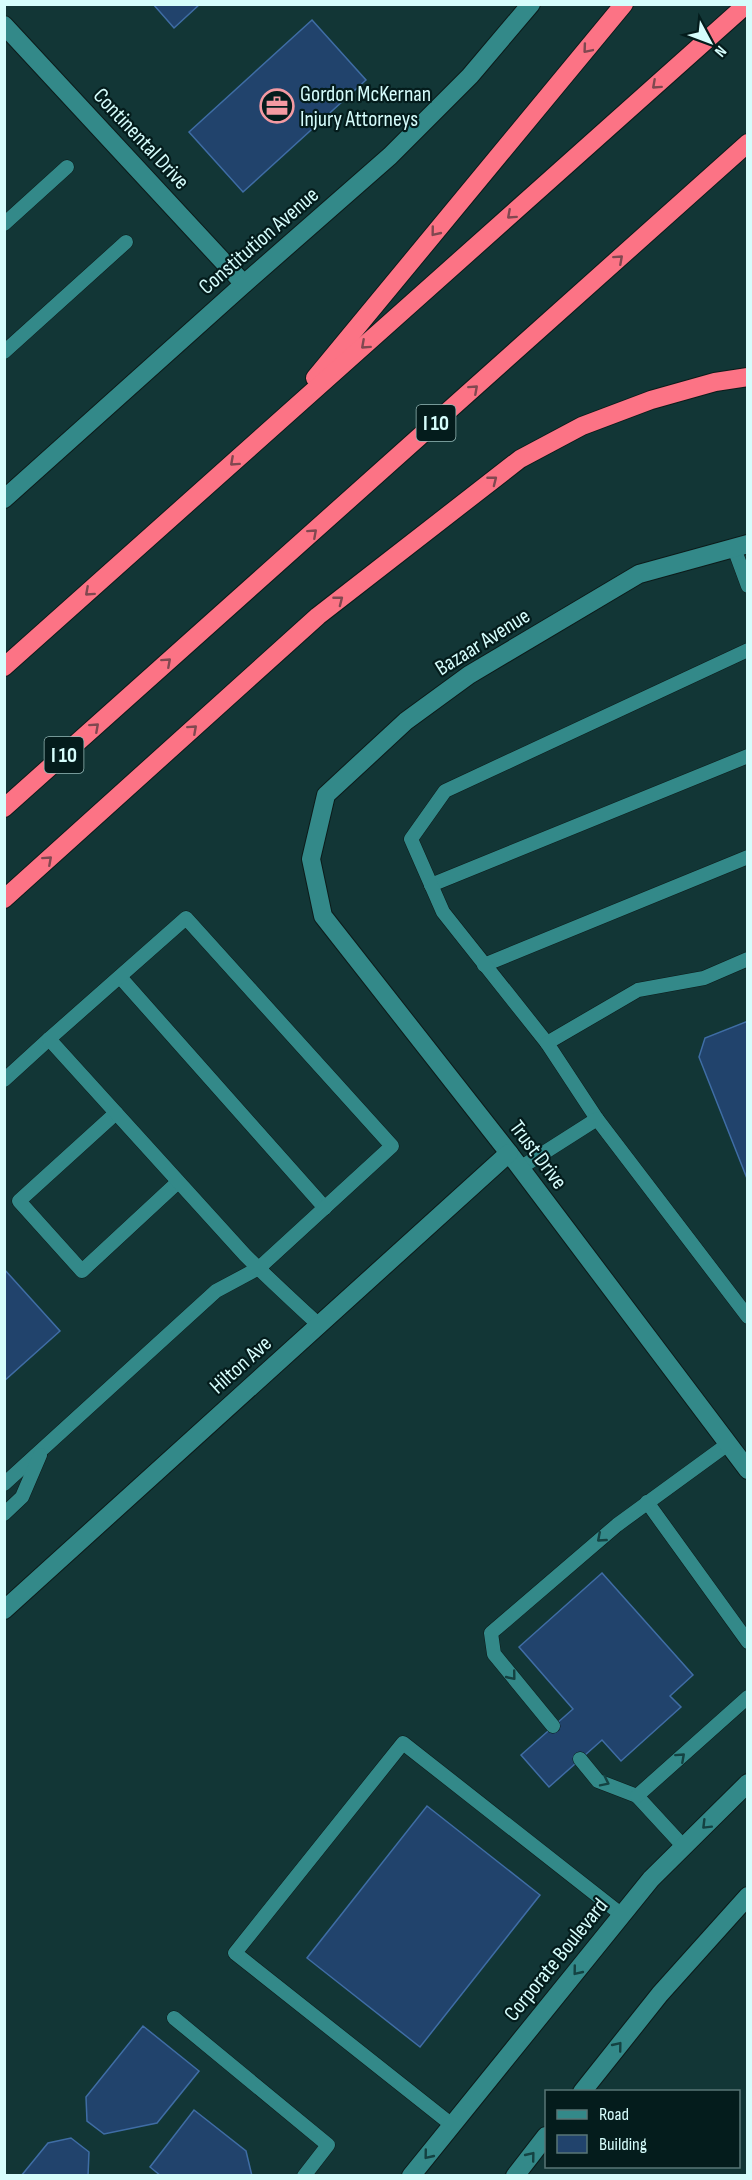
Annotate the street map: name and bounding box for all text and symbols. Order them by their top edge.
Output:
north arrow [680,12,740,72]
text: N [710,41,730,60]
one-way arrow [583,43,594,54]
one-way arrow [653,78,663,89]
place label: Gordon McKernan Injury Attorneys [300,81,431,133]
street label: Continental Drive [87,83,195,195]
office icon: Gordon McKernan Injury Attorneys [259,88,295,124]
street label: Constitution Avenue [193,182,325,301]
one-way arrow [507,208,518,219]
one-way arrow [432,225,443,236]
one-way arrow [613,255,623,266]
one-way arrow [362,338,372,349]
one-way arrow [467,385,478,396]
road number: I 10 [416,405,456,441]
one-way arrow [230,455,241,466]
one-way arrow [486,477,497,488]
one-way arrow [306,529,317,540]
one-way arrow [85,585,96,596]
one-way arrow [332,597,343,608]
street label: Bazaar Avenue [430,603,535,682]
one-way arrow [160,658,171,669]
one-way arrow [88,723,99,734]
one-way arrow [186,725,197,736]
road number: I 10 [44,737,84,773]
one-way arrow [41,856,52,867]
street label: Trust Drive [503,1115,572,1195]
street label: Hilton Ave [204,1330,278,1400]
one-way arrow [598,1531,608,1542]
one-way arrow [505,1669,516,1680]
one-way arrow [674,1753,685,1764]
one-way arrow [599,1775,610,1787]
one-way arrow [703,1817,714,1828]
street label: Corporate Boulevard [498,1893,614,2027]
one-way arrow [574,1964,585,1975]
one-way arrow [611,2042,622,2053]
legend [545,2090,740,2168]
text: Road [599,2104,629,2125]
text: Building [599,2134,647,2155]
one-way arrow [425,2148,436,2159]
one-way arrow [523,2151,534,2162]

